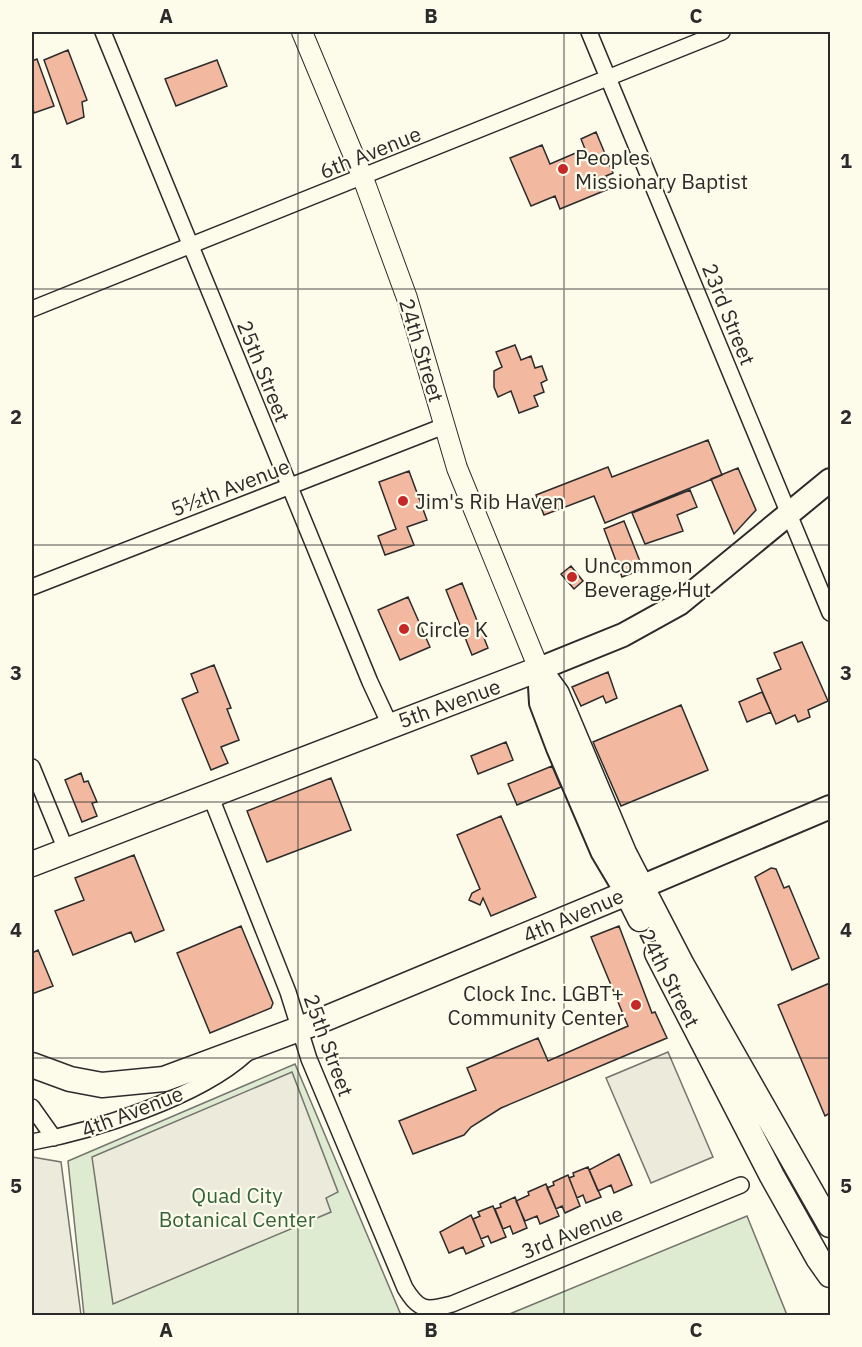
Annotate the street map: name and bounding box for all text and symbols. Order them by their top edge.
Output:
text: A [159,2,173,29]
text: B [424,2,438,29]
text: C [689,2,703,29]
street label: 6th Avenue [315,119,425,185]
place label: Peoples Missionary Baptist [575,143,748,195]
text: 1 [10,147,22,174]
text: 1 [840,147,852,174]
marker: Peoples Missionary Baptist [556,162,570,176]
street label: 23rd Street [696,259,762,369]
street label: 24th Street [393,295,451,405]
street label: 25th Street [231,316,297,426]
text: 2 [10,403,22,430]
text: 2 [840,403,852,430]
street label: 5½th Avenue [166,451,294,523]
place label: Jim's Rib Haven [415,487,565,515]
marker: Jim's Rib Haven [396,494,410,508]
place label: Uncommon Beverage Hut [584,551,711,603]
marker: Uncommon Beverage Hut [565,570,579,584]
place label: Circle K [416,615,488,643]
marker: Circle K [397,622,411,636]
text: 3 [10,659,22,686]
text: 3 [840,659,852,686]
street label: 5th Avenue [394,672,504,734]
street label: 4th Avenue [518,881,628,949]
text: 4 [10,916,22,943]
text: 4 [840,916,852,943]
street label: 24th Street [633,924,707,1032]
place label: Clock Inc. LGBT+ Community Center [448,979,624,1031]
street label: 25th Street [298,990,360,1100]
marker: Clock Inc. LGBT+ Community Center [629,998,643,1012]
street label: 4th Avenue [77,1079,187,1143]
text: 5 [10,1172,22,1199]
text: 5 [840,1172,852,1199]
park label: Quad City Botanical Center [159,1181,316,1233]
street label: 3rd Avenue [517,1199,627,1265]
text: A [159,1316,173,1343]
text: B [424,1316,438,1343]
text: C [689,1316,703,1343]

